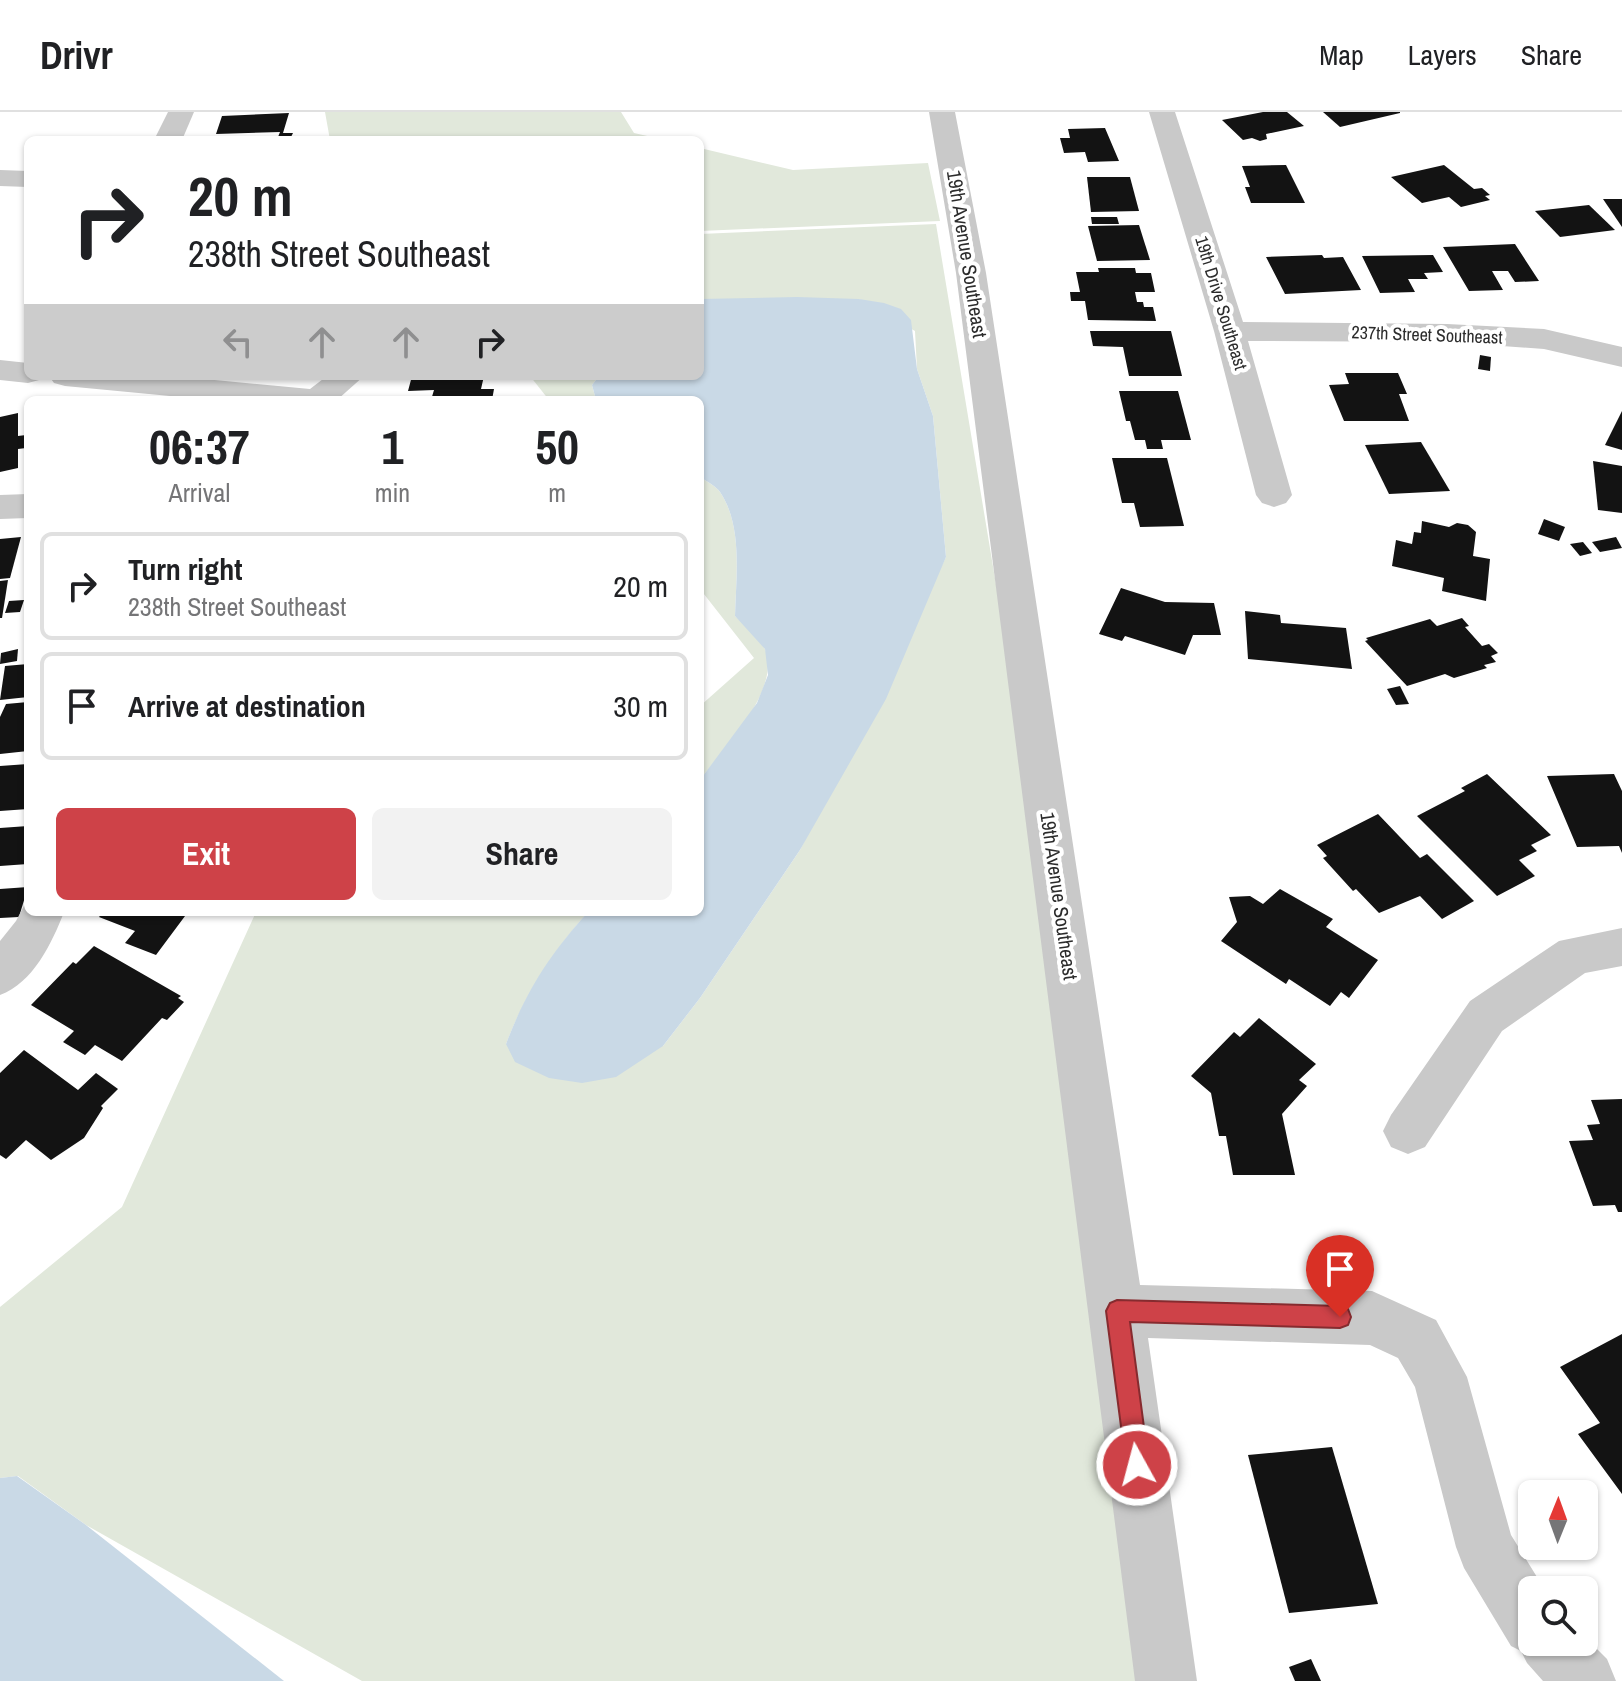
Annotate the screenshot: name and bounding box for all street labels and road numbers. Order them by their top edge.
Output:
street label: 19th Avenue Southeast [941,168,994,340]
street label: 19th Drive Southeast [1189,233,1254,373]
street label: 237th Street Southeast [1351,319,1503,350]
street label: 19th Avenue Southeast [1034,810,1085,982]

